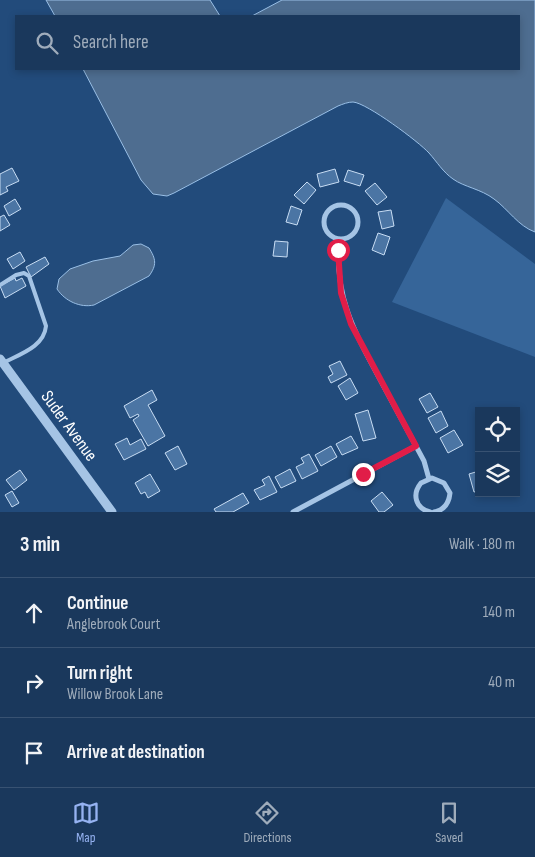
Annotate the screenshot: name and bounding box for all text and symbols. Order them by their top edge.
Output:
search box [15,15,520,70]
icon: search [33,29,61,57]
text: Search here [73,31,149,54]
route start [327,239,350,262]
street label: Suder Avenue [36,387,102,465]
map controls [475,407,520,497]
button: locate [475,407,520,452]
button: layers [475,452,520,497]
route end [352,463,375,486]
text: 3 min [20,532,60,557]
text: Walk · 180 m [449,535,515,554]
text: Continue [67,592,128,615]
icon: ahead [20,599,48,627]
text: 140 m [483,603,515,622]
text: Anglebrook Court [67,615,160,634]
text: Turn right [67,662,132,685]
icon: right [20,669,48,697]
text: 40 m [488,673,515,692]
text: Willow Brook Lane [67,685,163,704]
icon: arrive [20,739,48,767]
text: Arrive at destination [67,741,205,764]
tab: Map [72,799,100,846]
tab: Directions [243,799,292,846]
tab: Saved [435,799,463,846]

